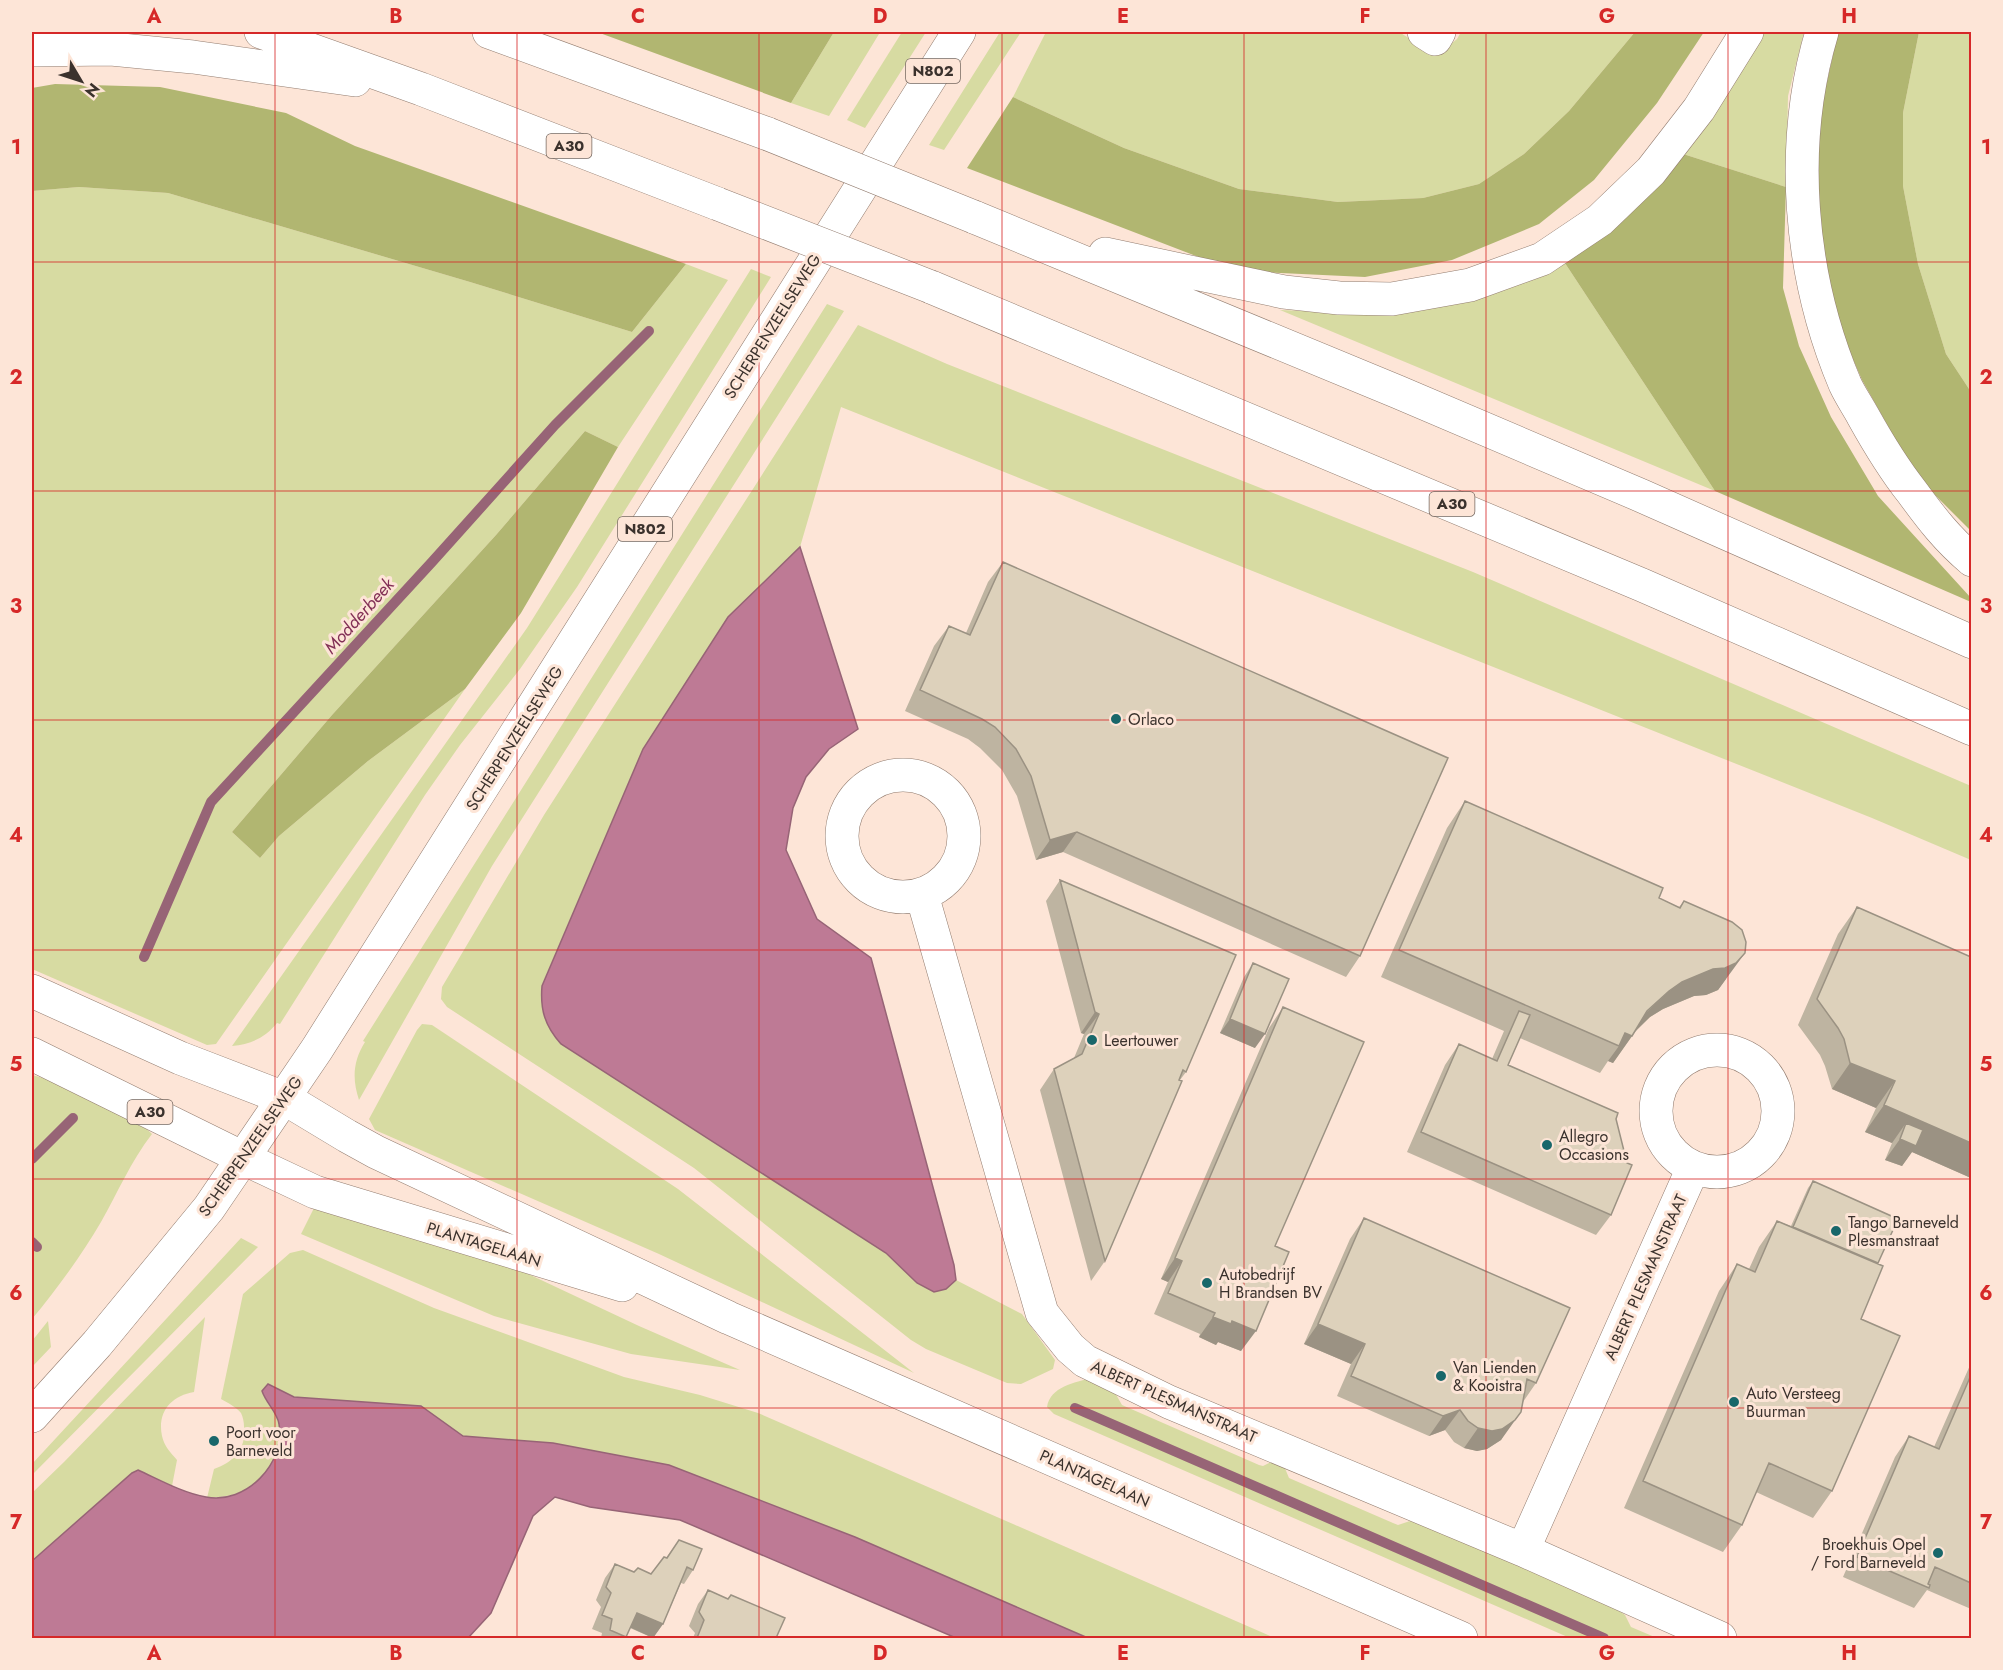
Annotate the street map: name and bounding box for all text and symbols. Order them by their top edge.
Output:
text: A [146,2,162,31]
text: B [389,2,403,31]
text: C [631,2,645,31]
text: D [873,2,887,31]
text: E [1117,2,1129,31]
text: F [1359,2,1371,31]
text: G [1599,2,1615,31]
text: H [1841,2,1857,31]
north arrow [51,51,111,111]
road number: N802 [906,59,960,83]
text: N [79,78,105,102]
text: 1 [11,133,21,162]
text: 1 [1981,133,1991,162]
road number: A30 [546,134,592,158]
street label: SCHERPENZEELSEWEG [718,249,826,403]
text: 2 [9,363,23,392]
text: 2 [1979,363,1993,392]
road number: A30 [1430,492,1474,516]
road number: N802 [618,517,672,541]
water label: Modderbeek [318,571,401,660]
text: 3 [10,592,22,621]
text: 3 [1980,592,1992,621]
street label: SCHERPENZEELSEWEG [460,661,568,815]
place label: Orlaco [1128,708,1174,731]
marker: Orlaco [1109,712,1123,726]
text: 4 [9,821,23,850]
text: 4 [1979,821,1993,850]
place label: Leertouwer [1104,1029,1179,1052]
marker: Leertouwer [1085,1033,1099,1047]
text: 5 [10,1050,23,1079]
text: 5 [1980,1050,1993,1079]
street label: SCHERPENZEELSEWEG [193,1071,308,1221]
road number: A30 [128,1100,172,1124]
place label: Allegro Occasions [1559,1125,1629,1166]
marker: Allegro Occasions [1540,1138,1554,1152]
street label: ALBERT PLESMANSTRAAT [1599,1190,1693,1364]
place label: Tango Barneveld Plesmanstraat [1848,1211,1959,1252]
street label: PLANTAGELAAN [424,1216,544,1273]
marker: Tango Barneveld Plesmanstraat [1829,1224,1843,1238]
place label: Autobedrijf H Brandsen BV [1219,1263,1322,1304]
marker: Autobedrijf H Brandsen BV [1200,1276,1214,1290]
text: 6 [9,1279,23,1308]
text: 6 [1979,1279,1993,1308]
street label: ALBERT PLESMANSTRAAT [1087,1355,1261,1449]
place label: Van Lienden & Kooistra [1453,1356,1537,1397]
marker: Van Lienden & Kooistra [1434,1369,1448,1383]
place label: Auto Versteeg Buurman [1746,1382,1841,1423]
marker: Auto Versteeg Buurman [1727,1395,1741,1409]
place label: Poort voor Barneveld [226,1421,296,1462]
marker: Poort voor Barneveld [207,1434,221,1448]
street label: PLANTAGELAAN [1036,1444,1153,1513]
text: 7 [10,1508,23,1537]
text: 7 [1980,1508,1993,1537]
place label: Broekhuis Opel / Ford Barneveld [1811,1533,1926,1574]
marker: Broekhuis Opel / Ford Barneveld [1931,1546,1945,1560]
text: A [146,1639,162,1668]
text: B [389,1639,403,1668]
text: C [631,1639,645,1668]
text: D [873,1639,887,1668]
text: E [1117,1639,1129,1668]
text: F [1359,1639,1371,1668]
text: G [1599,1639,1615,1668]
text: H [1841,1639,1857,1668]

